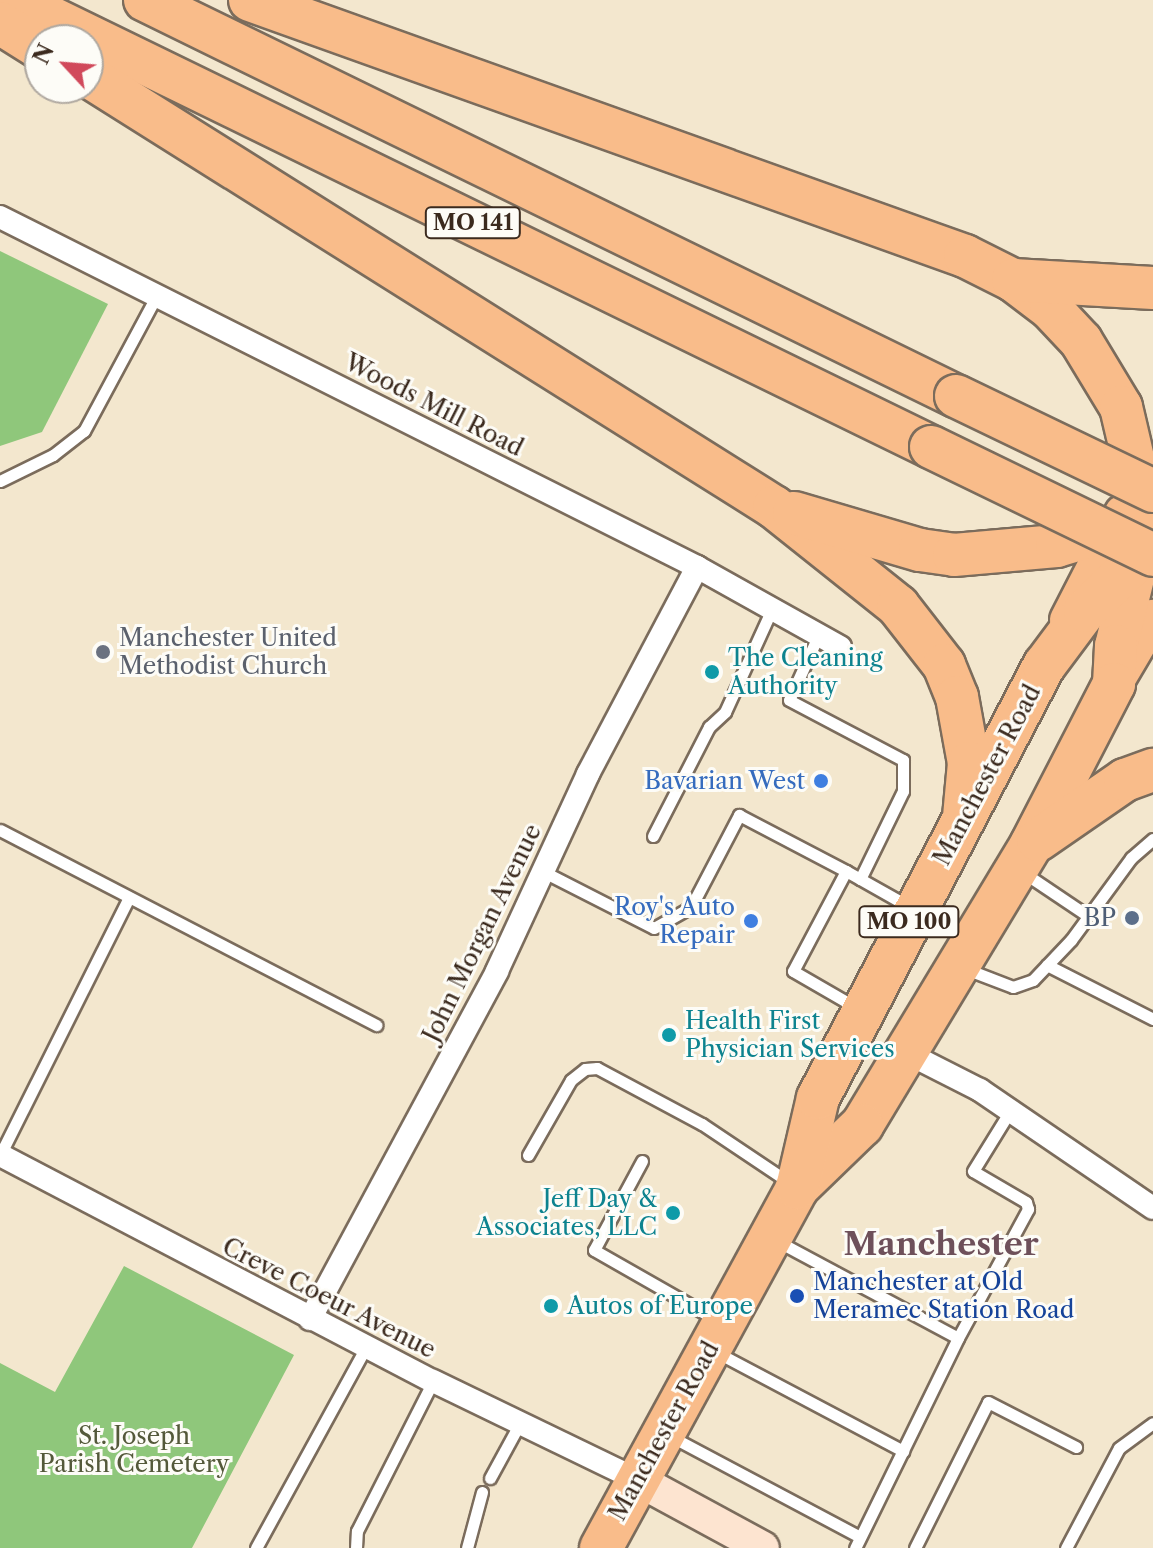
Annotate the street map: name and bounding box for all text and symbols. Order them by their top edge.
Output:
north arrow [24,24,104,104]
text: N [27,40,60,69]
road number: MO 141 [423,205,523,241]
street label: Woods Mill Road [340,348,528,462]
place label: Manchester United Methodist Church [119,624,337,680]
marker: Manchester United Methodist Church [94,643,112,661]
place label: The Cleaning Authority [728,644,883,700]
marker: The Cleaning Authority [703,663,721,681]
street label: Manchester Road [927,680,1047,870]
place label: Bavarian West [643,767,805,795]
marker: Bavarian West [812,772,830,790]
street label: John Morgan Avenue [417,819,547,1047]
place label: Roy's Auto Repair [613,893,735,949]
road number: MO 100 [857,904,961,940]
place label: BP [1083,904,1116,932]
marker: BP [1123,909,1141,927]
marker: Roy's Auto Repair [742,912,760,930]
place label: Health First Physician Services [685,1007,895,1063]
marker: Health First Physician Services [660,1026,678,1044]
place label: Jeff Day & Associates, LLC [476,1185,657,1241]
marker: Jeff Day & Associates, LLC [664,1204,682,1222]
district label: Manchester [843,1225,1039,1263]
street label: Creve Coeur Avenue [217,1231,441,1365]
place label: Manchester at Old Meramec Station Road [813,1268,1074,1324]
marker: Manchester at Old Meramec Station Road [788,1287,806,1305]
place label: Autos of Europe [567,1292,753,1320]
marker: Autos of Europe [542,1297,560,1315]
street label: Manchester Road [603,1336,725,1526]
park label: St. Joseph Parish Cemetery [39,1422,229,1478]

